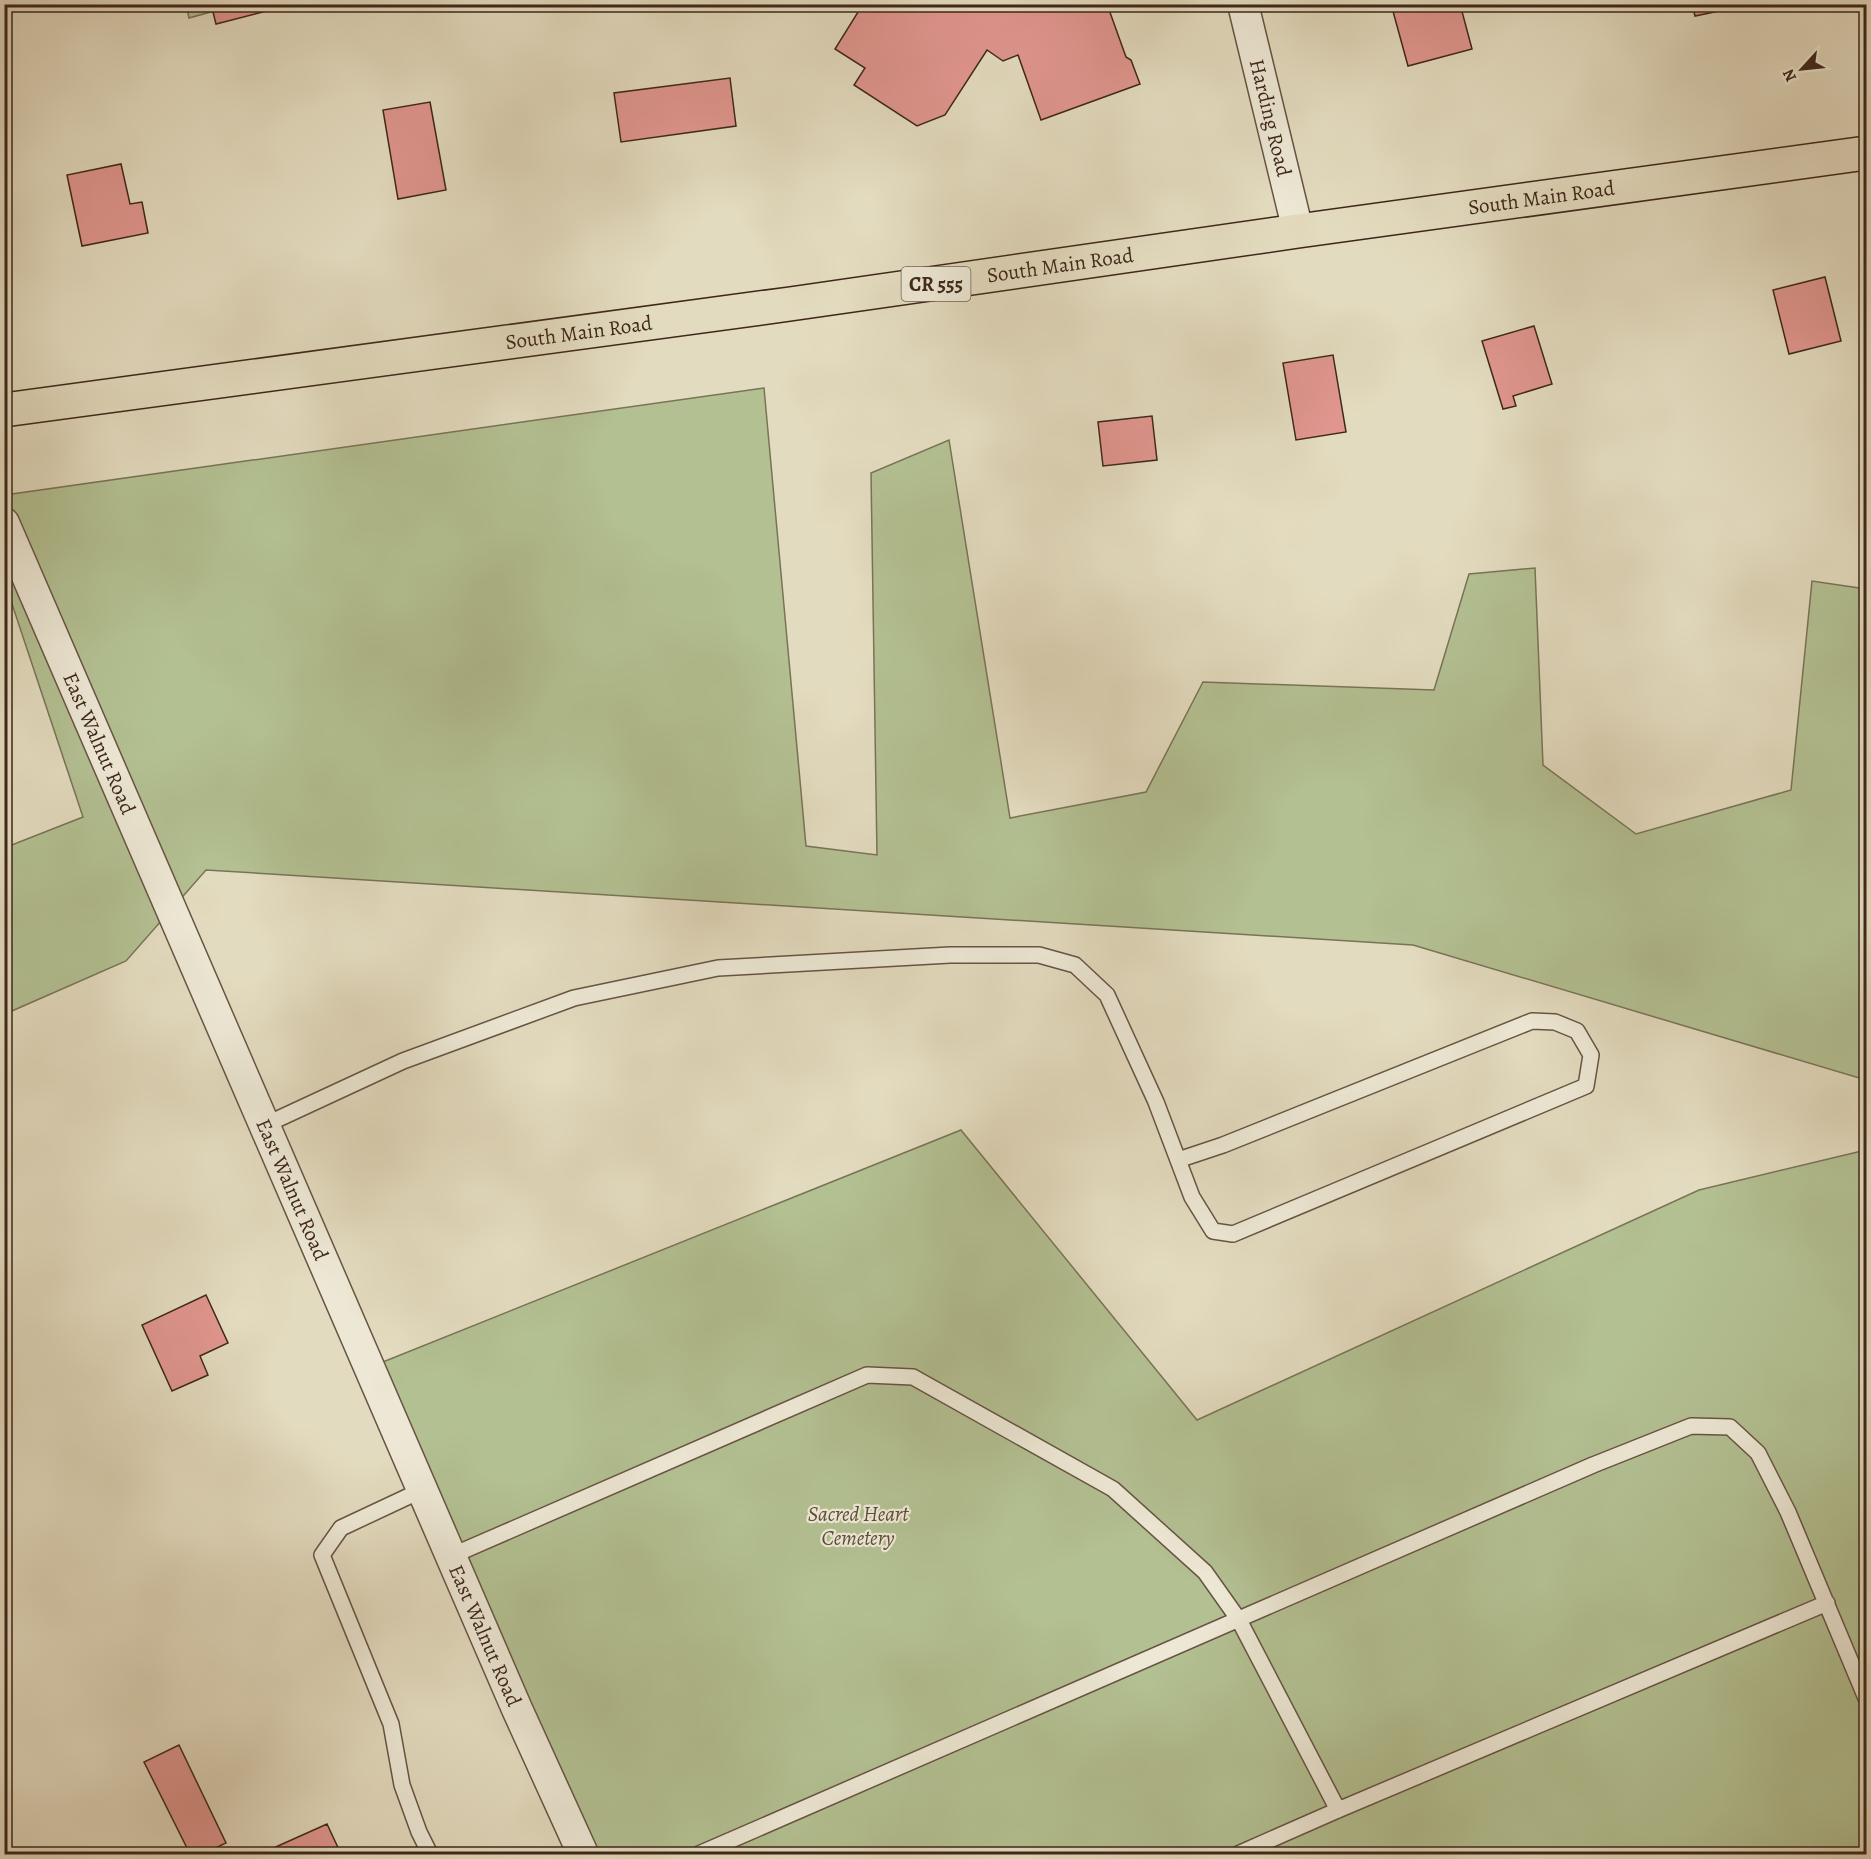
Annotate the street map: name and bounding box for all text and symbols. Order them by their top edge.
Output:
north arrow [1772,39,1832,99]
street label: Harding Road [1243,56,1298,180]
text: N [1777,65,1802,86]
street label: South Main Road [1466,174,1617,221]
street label: South Main Road [985,241,1136,290]
road number: CR 555 [902,267,970,301]
street label: South Main Road [504,309,655,356]
street label: East Walnut Road [56,668,143,819]
street label: East Walnut Road [249,1114,336,1265]
park label: Sacred Heart Cemetery [808,1500,909,1552]
street label: East Walnut Road [442,1560,528,1711]

